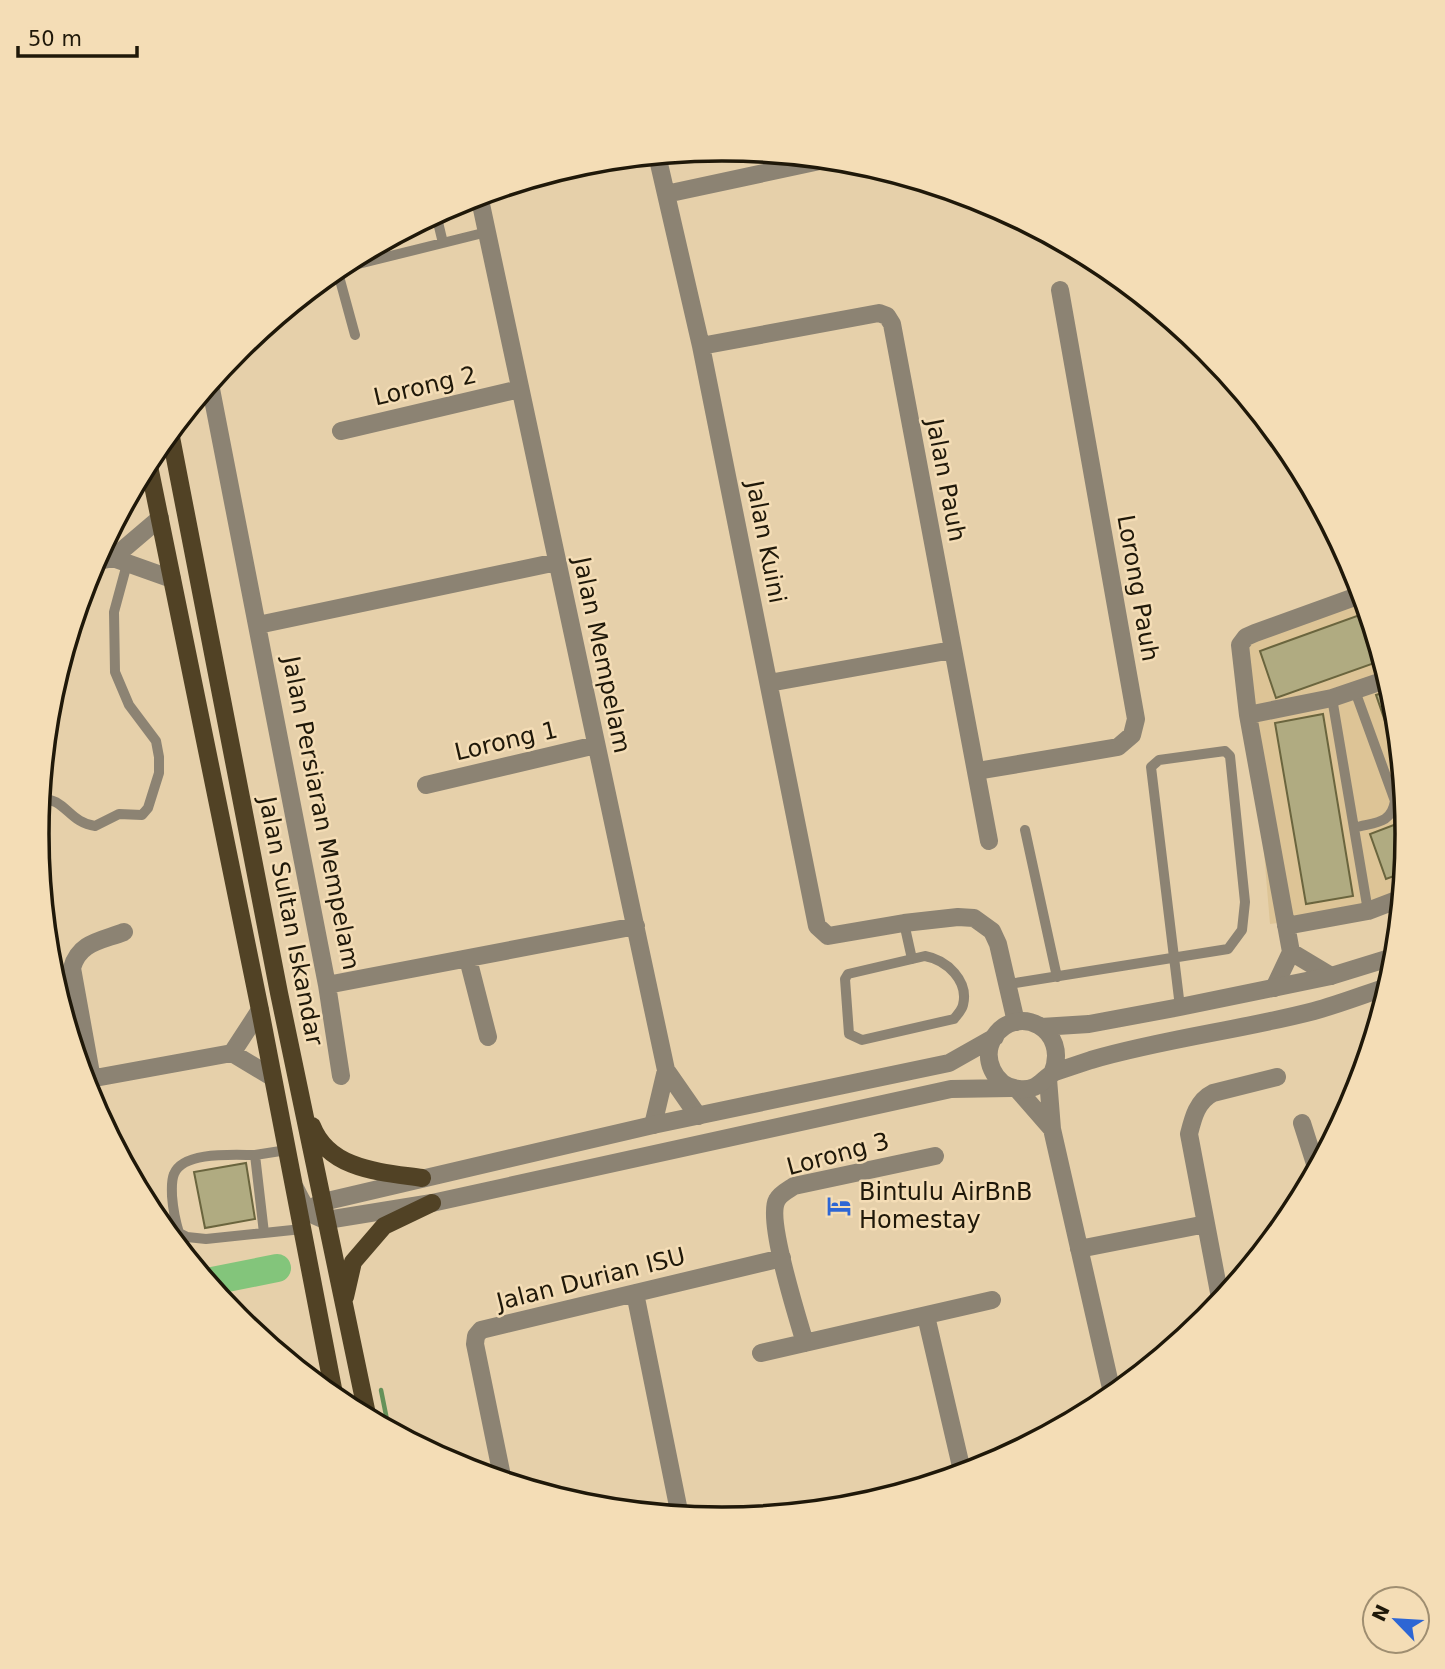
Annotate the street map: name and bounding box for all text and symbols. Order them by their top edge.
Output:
scale bar [18,14,136,58]
text: 50 m [28,27,82,51]
street label: Lorong 2 [371,361,479,411]
street label: Jalan Pauh [920,414,972,544]
street label: Jalan Kuini [740,476,792,606]
street label: Lorong Pauh [1111,513,1165,663]
street label: Jalan Mempelam [567,553,636,756]
street label: Jalan Persiaran Mempelam [276,652,365,972]
street label: Lorong 1 [452,716,560,766]
street label: Jalan Sultan Iskandar [253,792,329,1048]
street label: Lorong 3 [784,1127,892,1181]
place label: Bintulu AirBnB Homestay [859,1178,1033,1234]
hotel icon: Bintulu AirBnB Homestay [825,1192,853,1220]
street label: Jalan Durian ISU [492,1242,688,1316]
north arrow [1361,1585,1431,1655]
text: N [1367,1601,1394,1625]

